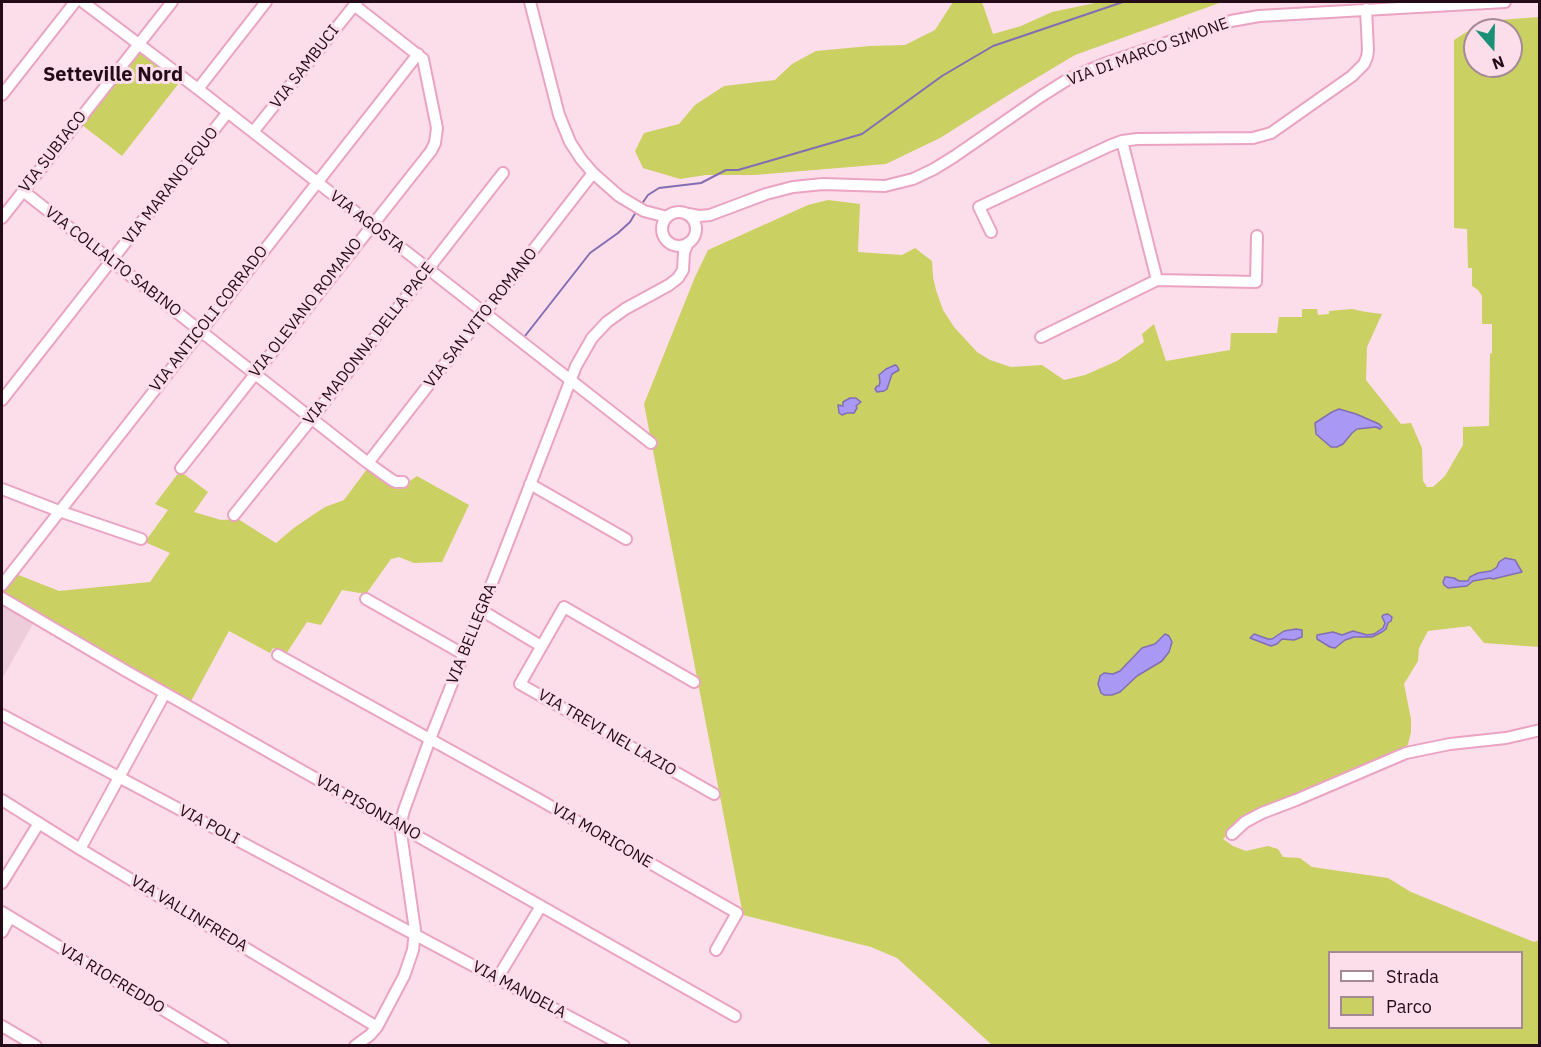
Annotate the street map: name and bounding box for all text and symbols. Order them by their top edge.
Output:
street label: VIA DI MARCO SIMONE [1065,14,1231,90]
north arrow [1463,18,1523,78]
street label: VIA SAMBUCI [267,22,343,112]
text: N [1490,52,1507,74]
district label: Setteville Nord [43,63,183,87]
street label: VIA SUBIACO [15,107,91,197]
street label: VIA MARANO EQUO [119,124,223,248]
street label: VIA AGOSTA [326,187,408,257]
street label: VIA COLLALTO SABINO [41,203,185,321]
street label: VIA OLEVANO ROMANO [246,234,366,382]
street label: VIA ANTICOLI CORRADO [146,242,272,396]
street label: VIA SAN VITO ROMANO [420,244,542,392]
street label: VIA MADONNA DELLA PACE [300,259,438,429]
street label: VIA BELLEGRA [443,581,501,687]
street label: VIA TREVI NEL LAZIO [534,686,680,780]
street label: VIA PISONIANO [312,771,424,845]
street label: VIA MORICONE [548,799,656,873]
street label: VIA POLI [176,801,242,849]
street label: VIA VALLINFREDA [127,872,251,956]
street label: VIA RIOFREDDO [56,940,168,1018]
legend [1328,951,1523,1029]
street label: VIA MANDELA [469,957,569,1023]
text: Strada [1386,965,1439,988]
text: Parco [1386,995,1432,1018]

